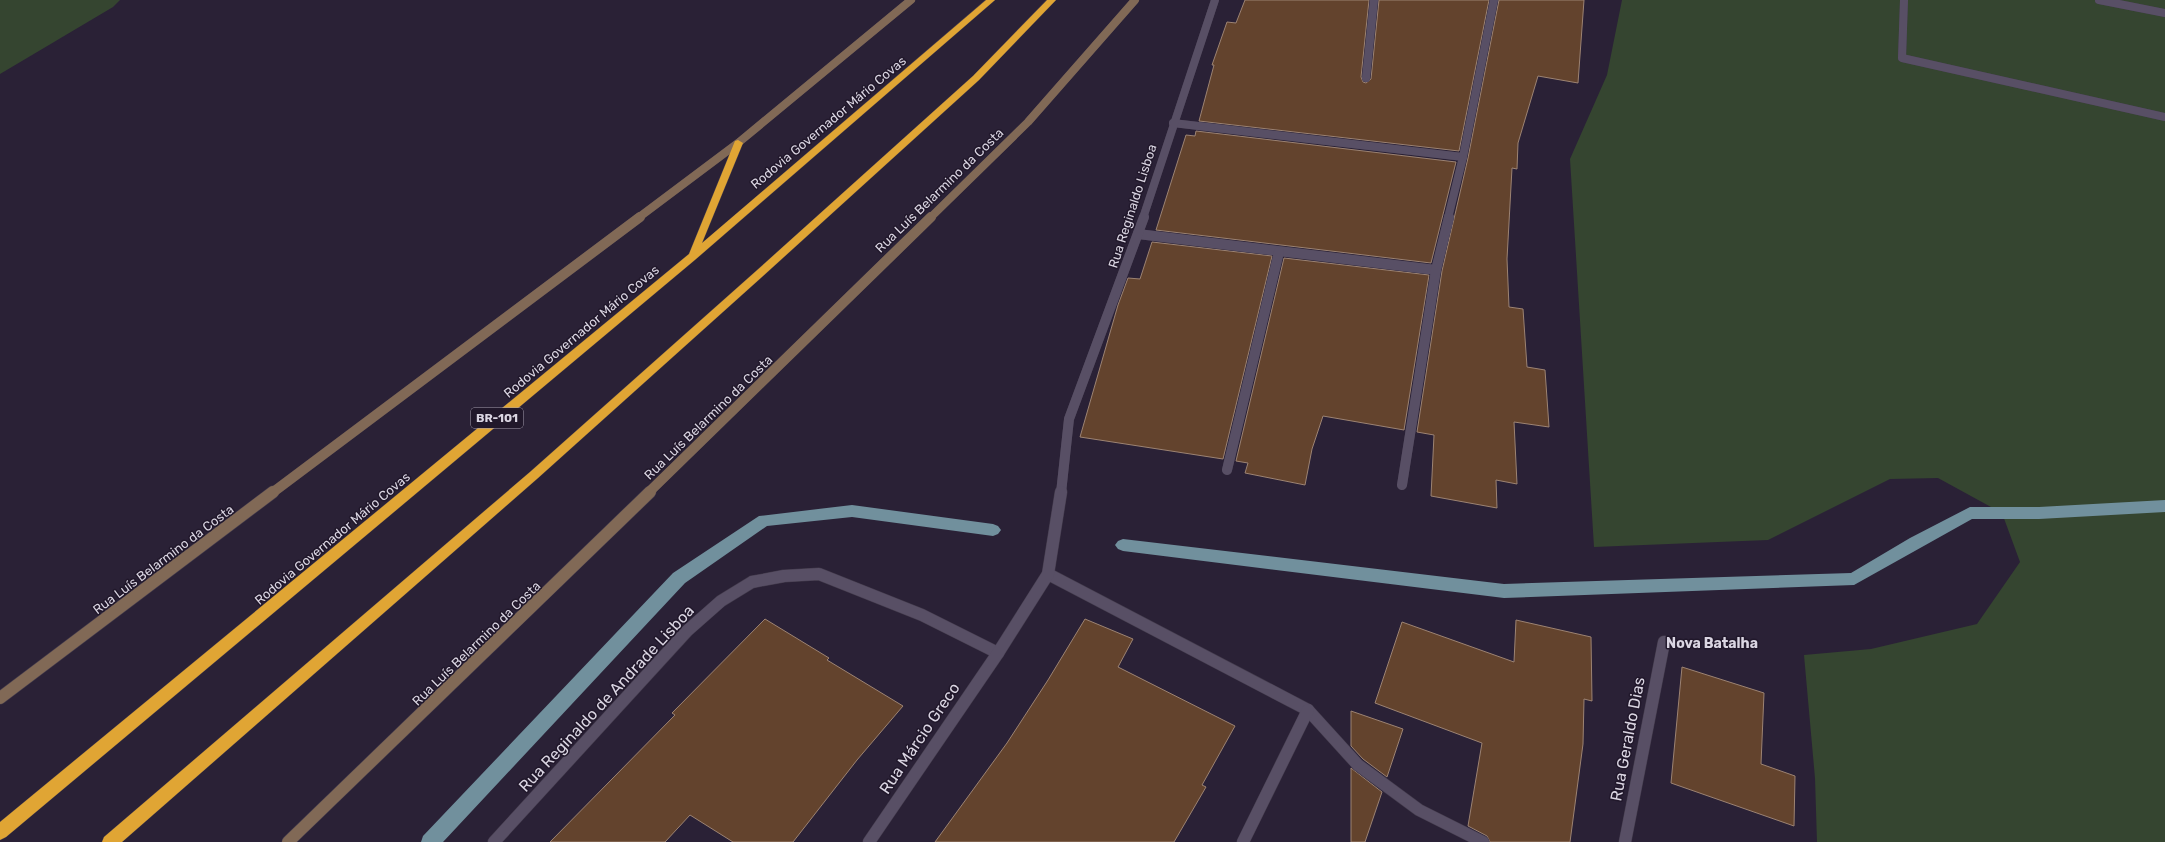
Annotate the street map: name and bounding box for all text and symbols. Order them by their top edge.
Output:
street label: Rodovia Governador Mário Covas [748,53,909,192]
street label: Rua Luís Belarmino da Costa [872,125,1006,256]
street label: Rua Reginaldo Lisboa [1105,142,1161,270]
street label: Rodovia Governador Mário Covas [501,262,662,401]
street label: Rua Luís Belarmino da Costa [641,352,775,483]
road number: BR-101 [471,408,523,428]
street label: Rodovia Governador Mário Covas [252,469,413,608]
street label: Rua Luís Belarmino da Costa [90,502,237,617]
street label: Rua Luís Belarmino da Costa [409,578,543,709]
street label: Rua Reginaldo de Andrade Lisboa [515,601,698,796]
district label: Nova Batalha [1666,635,1758,652]
street label: Rua Geraldo Dias [1606,675,1649,803]
street label: Rua Márcio Greco [875,679,964,797]

